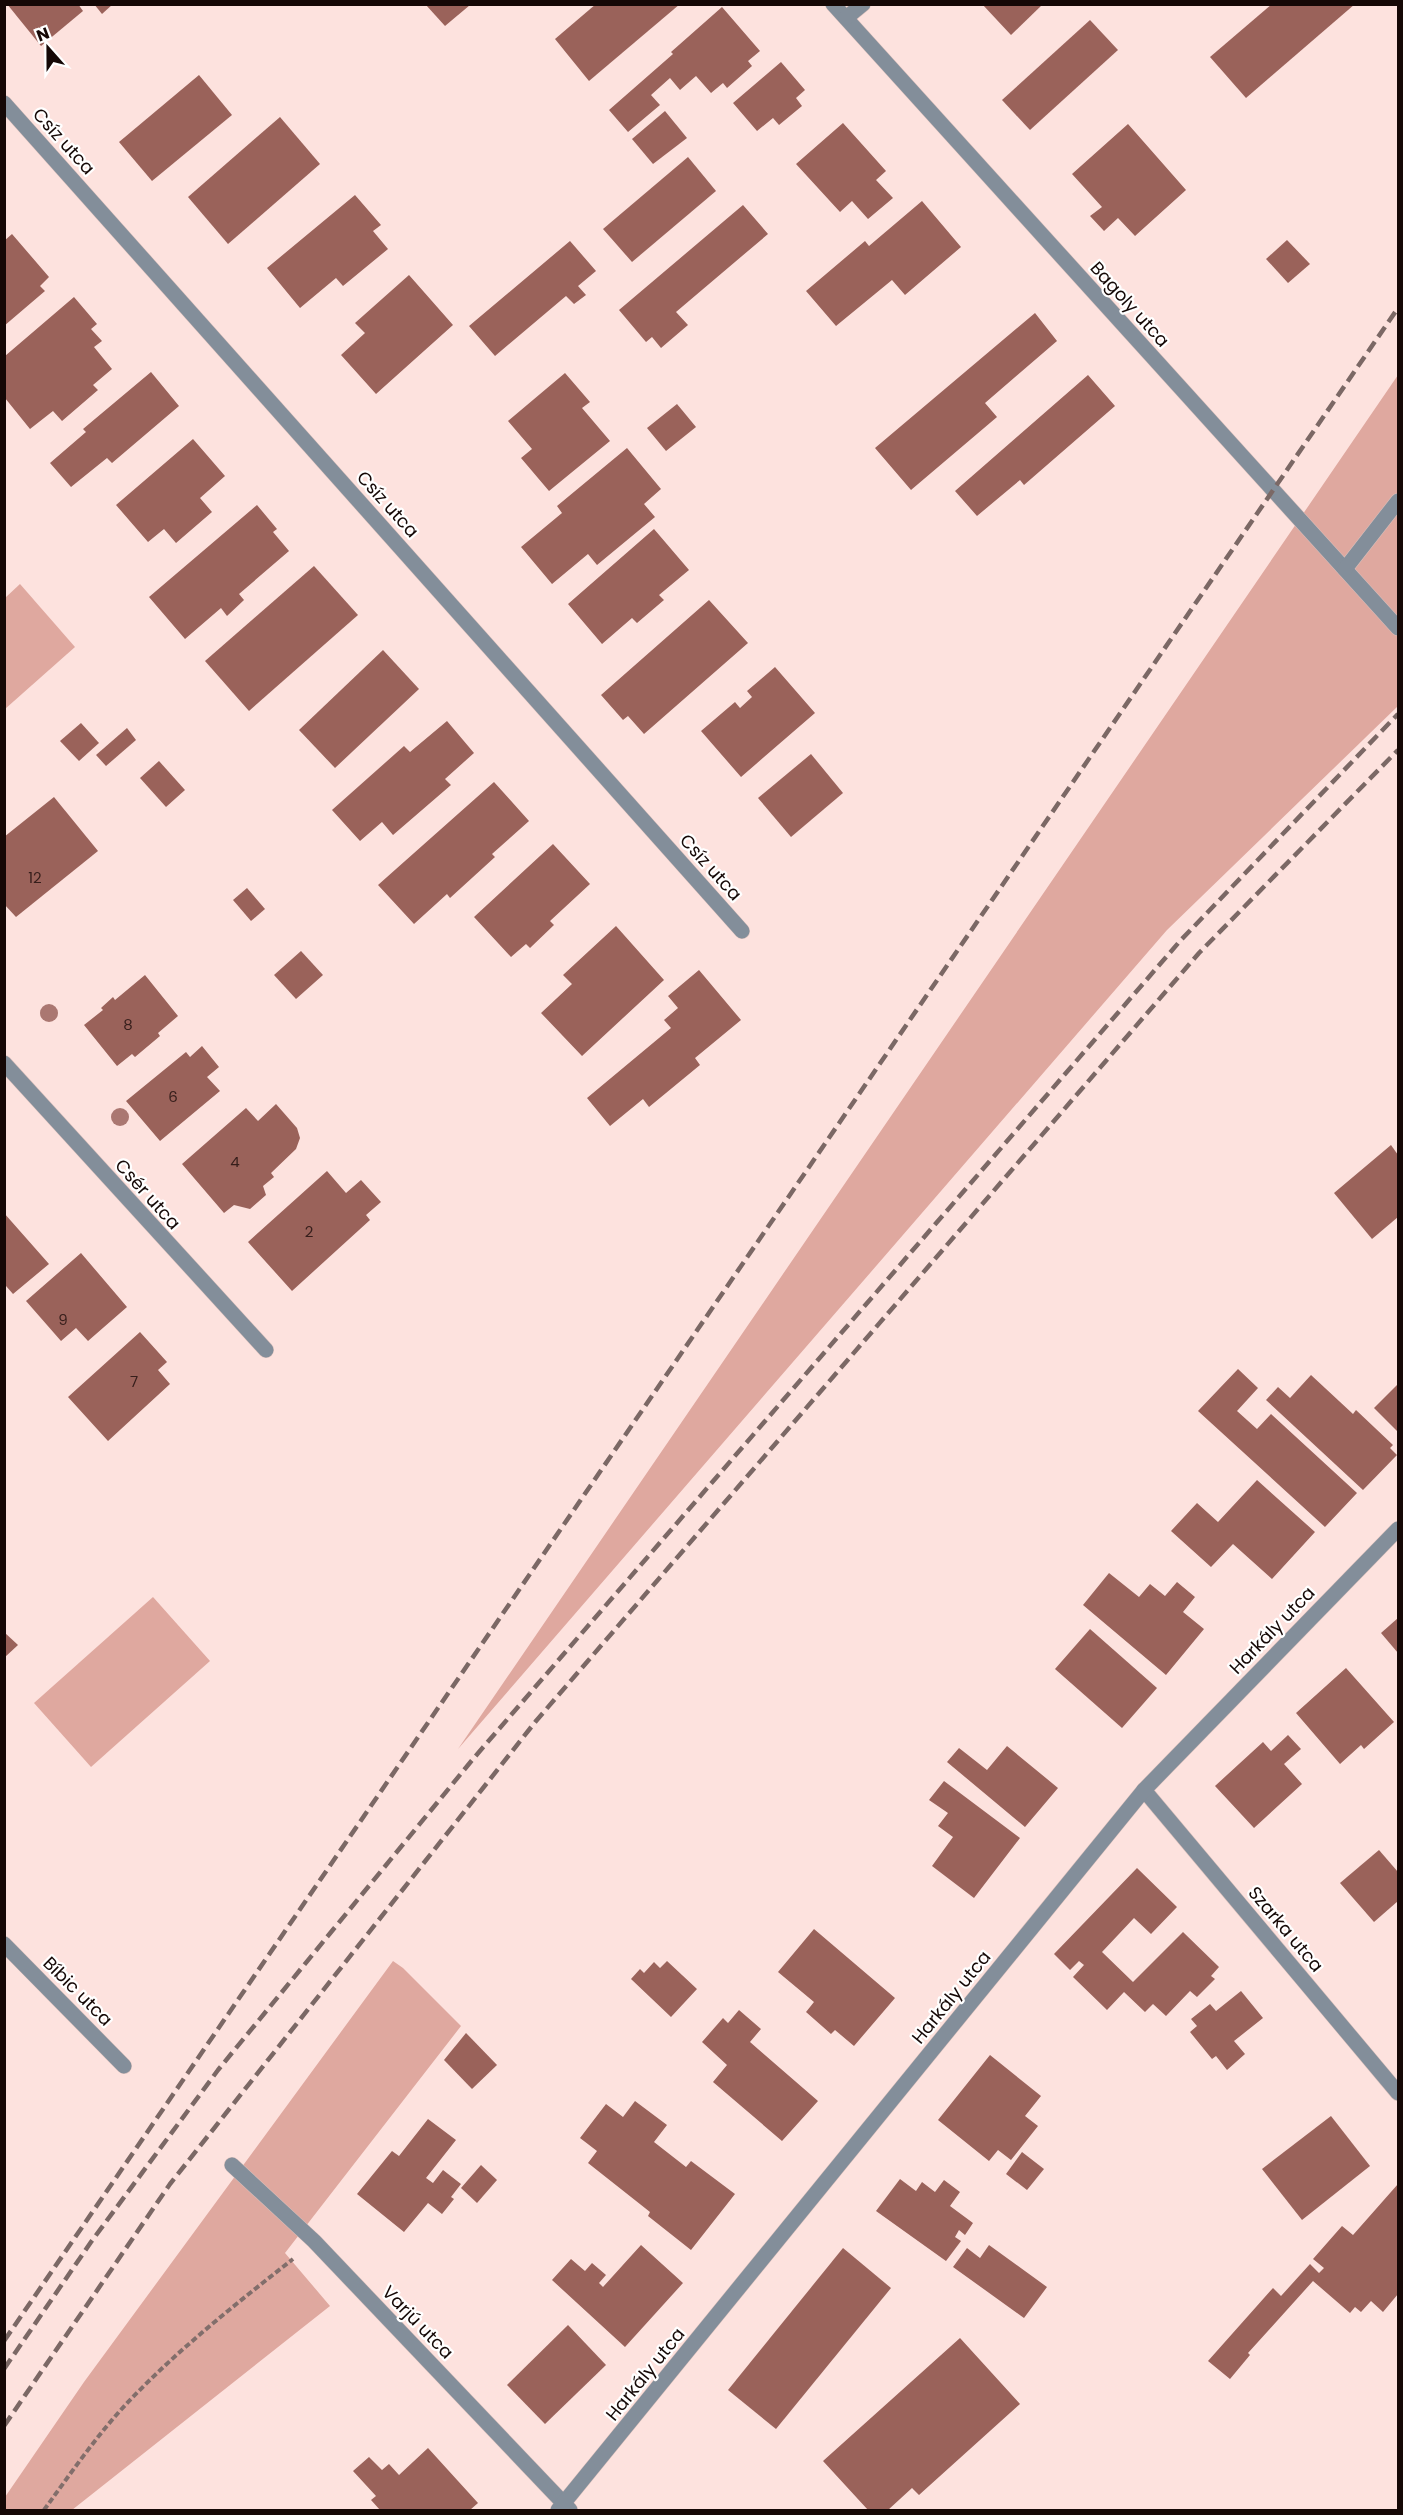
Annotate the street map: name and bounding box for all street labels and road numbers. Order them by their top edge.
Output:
street label: Csíz utca [27,102,101,180]
street label: Bagoly utca [1085,256,1175,352]
street label: Csíz utca [351,465,425,543]
street label: Csíz utca [674,828,748,906]
street label: Csér utca [110,1153,186,1235]
street label: Harkály utca [1224,1581,1320,1679]
street label: Szarka utca [1243,1881,1329,1977]
street label: Harkály utca [906,1945,996,2049]
street label: Bíbic utca [38,1951,118,2031]
street label: Varjú utca [377,2280,459,2364]
street label: Harkály utca [600,2322,690,2426]

